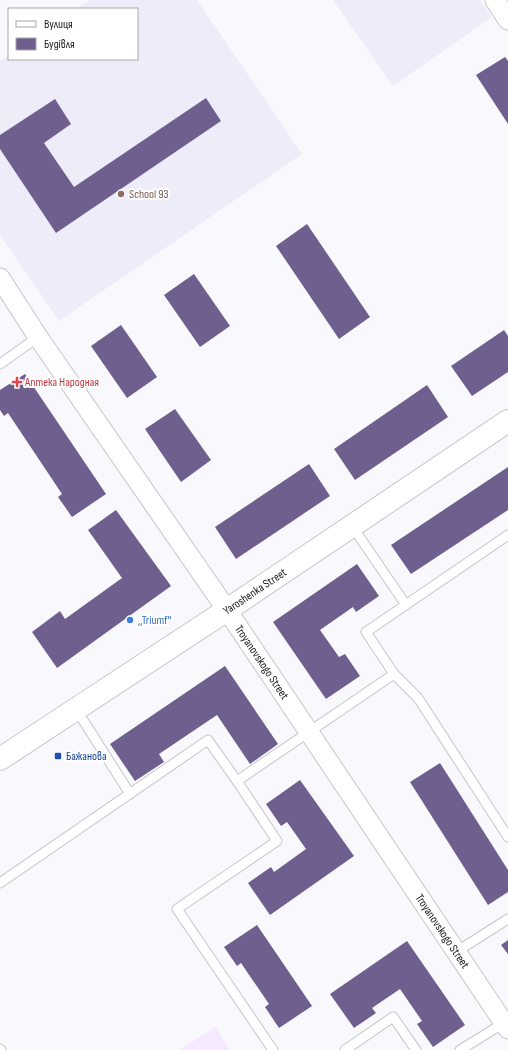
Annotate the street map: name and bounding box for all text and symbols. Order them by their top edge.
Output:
legend [8,8,138,60]
text: Вулиця [44,17,73,32]
text: Будівля [44,37,75,52]
place label: School 93 [129,187,169,202]
marker: School 93 [116,189,126,199]
place label: Аптека Народная [24,375,99,390]
marker: Аптека Народная [12,377,22,387]
street label: Yaroshenka Street [220,564,290,618]
place label: ,,Triumf" [138,613,171,628]
marker: ,,Triumf" [125,615,135,625]
street label: Troyanovskogo Street [232,622,293,703]
place label: Бажанова [66,749,107,764]
marker: Бажанова [53,751,63,761]
street label: Troyanovskogo Street [412,891,473,972]

